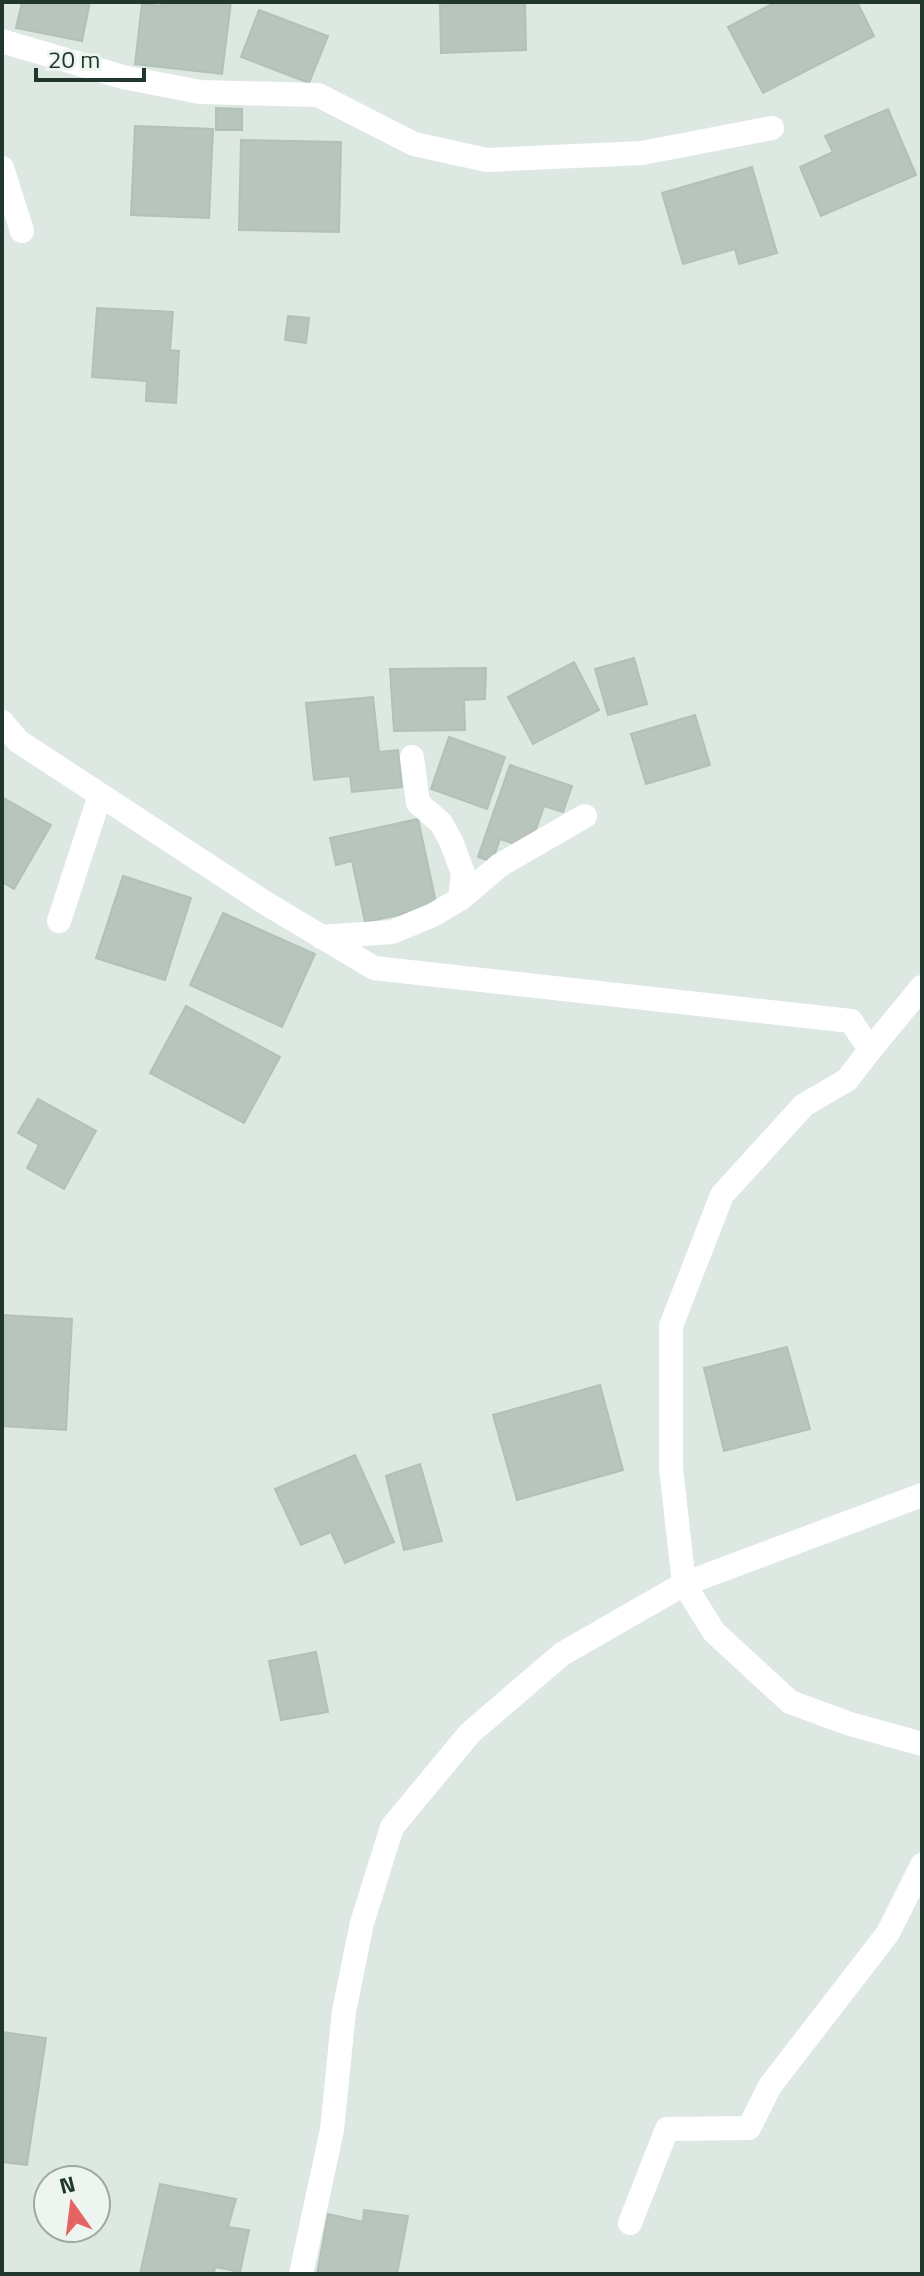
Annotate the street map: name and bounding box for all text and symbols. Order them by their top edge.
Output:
scale bar [36,32,144,82]
text: 20 m [48,41,100,77]
north arrow [32,2164,112,2244]
text: N [56,2166,79,2203]

